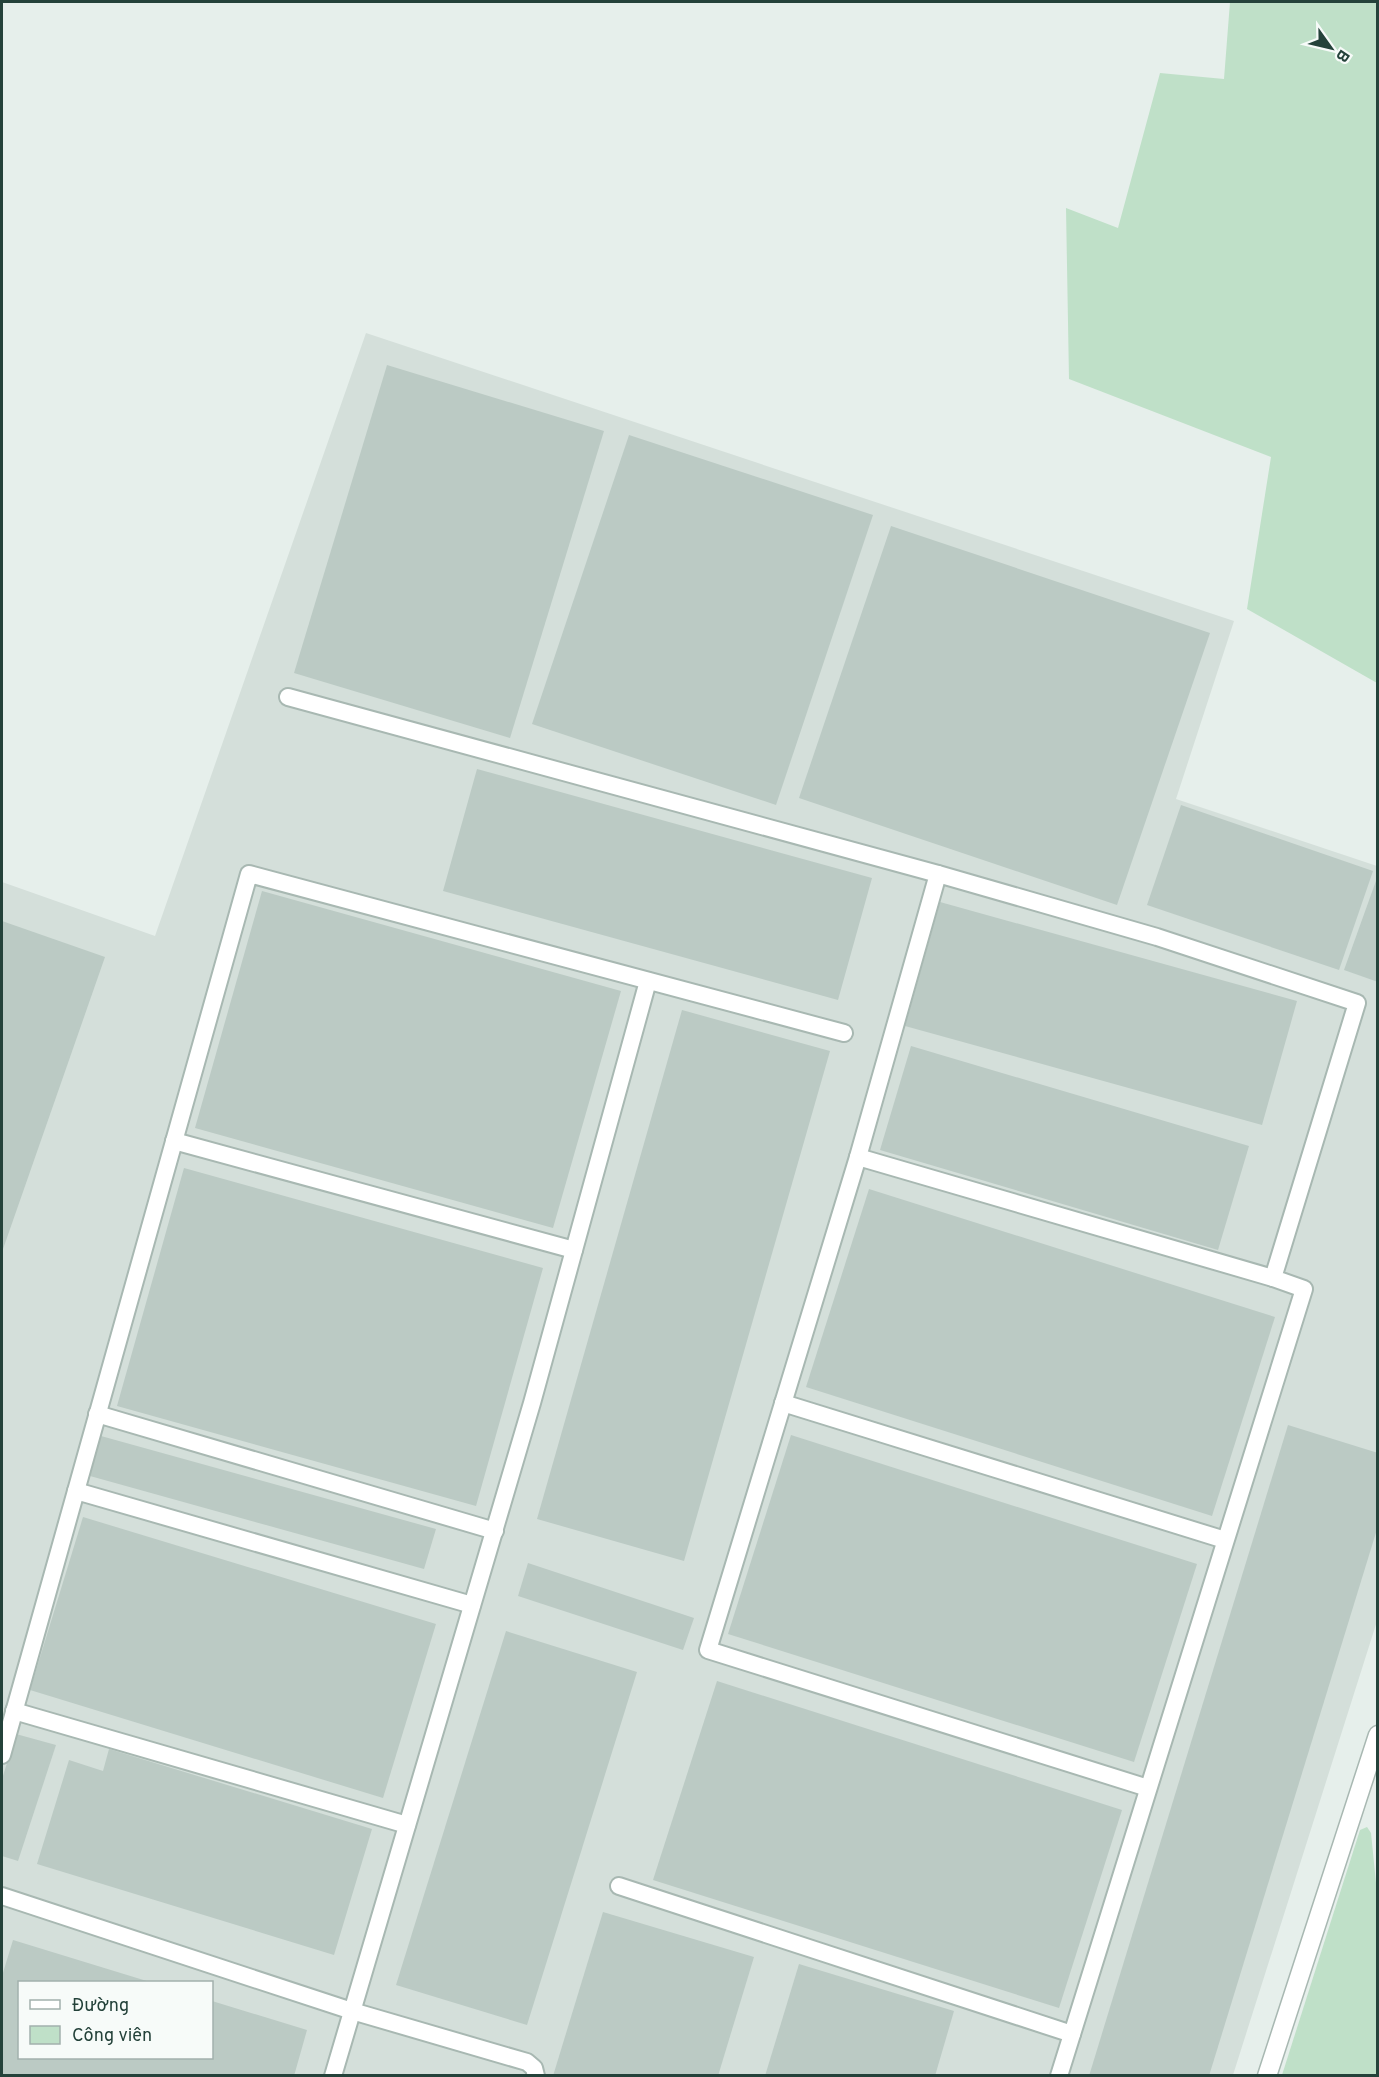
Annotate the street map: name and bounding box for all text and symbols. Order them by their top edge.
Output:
north arrow [1301,18,1361,78]
text: B [1330,45,1353,65]
legend [18,1981,213,2059]
text: Đường [72,1995,129,2018]
text: Công viên [72,2025,152,2048]

